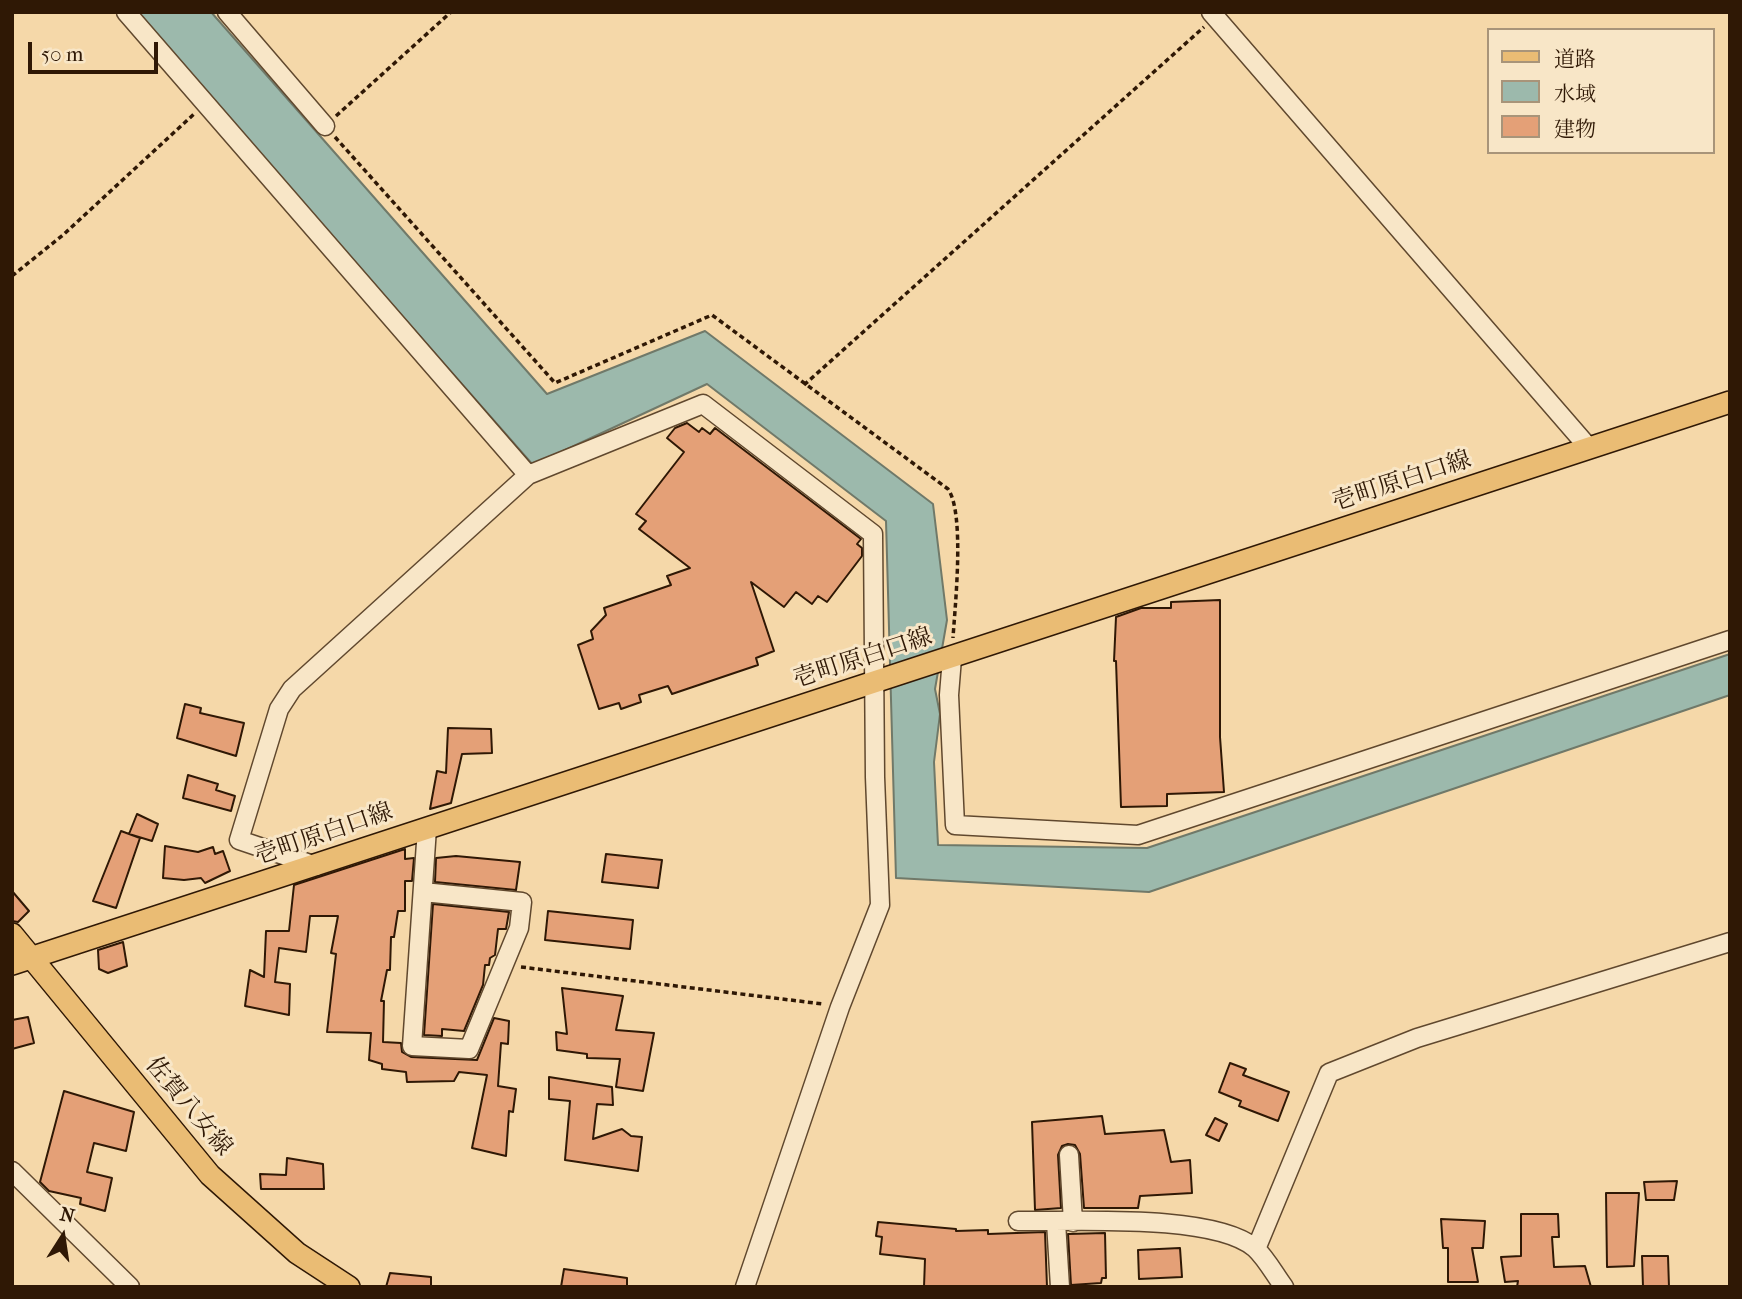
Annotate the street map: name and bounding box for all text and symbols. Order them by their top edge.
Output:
scale bar [32,28,161,72]
legend [1486,28,1714,154]
text: 50 m [41,42,84,66]
text: 道路 [1554,47,1596,71]
text: 水域 [1554,82,1596,106]
text: 建物 [1554,117,1596,141]
street label: 壱町原白口線 [1329,446,1475,518]
street label: 壱町原白口線 [790,623,936,695]
street label: 壱町原白口線 [251,798,397,872]
street label: 佐賀八女線 [138,1052,238,1162]
north arrow [28,1201,98,1271]
text: N [58,1203,77,1228]

